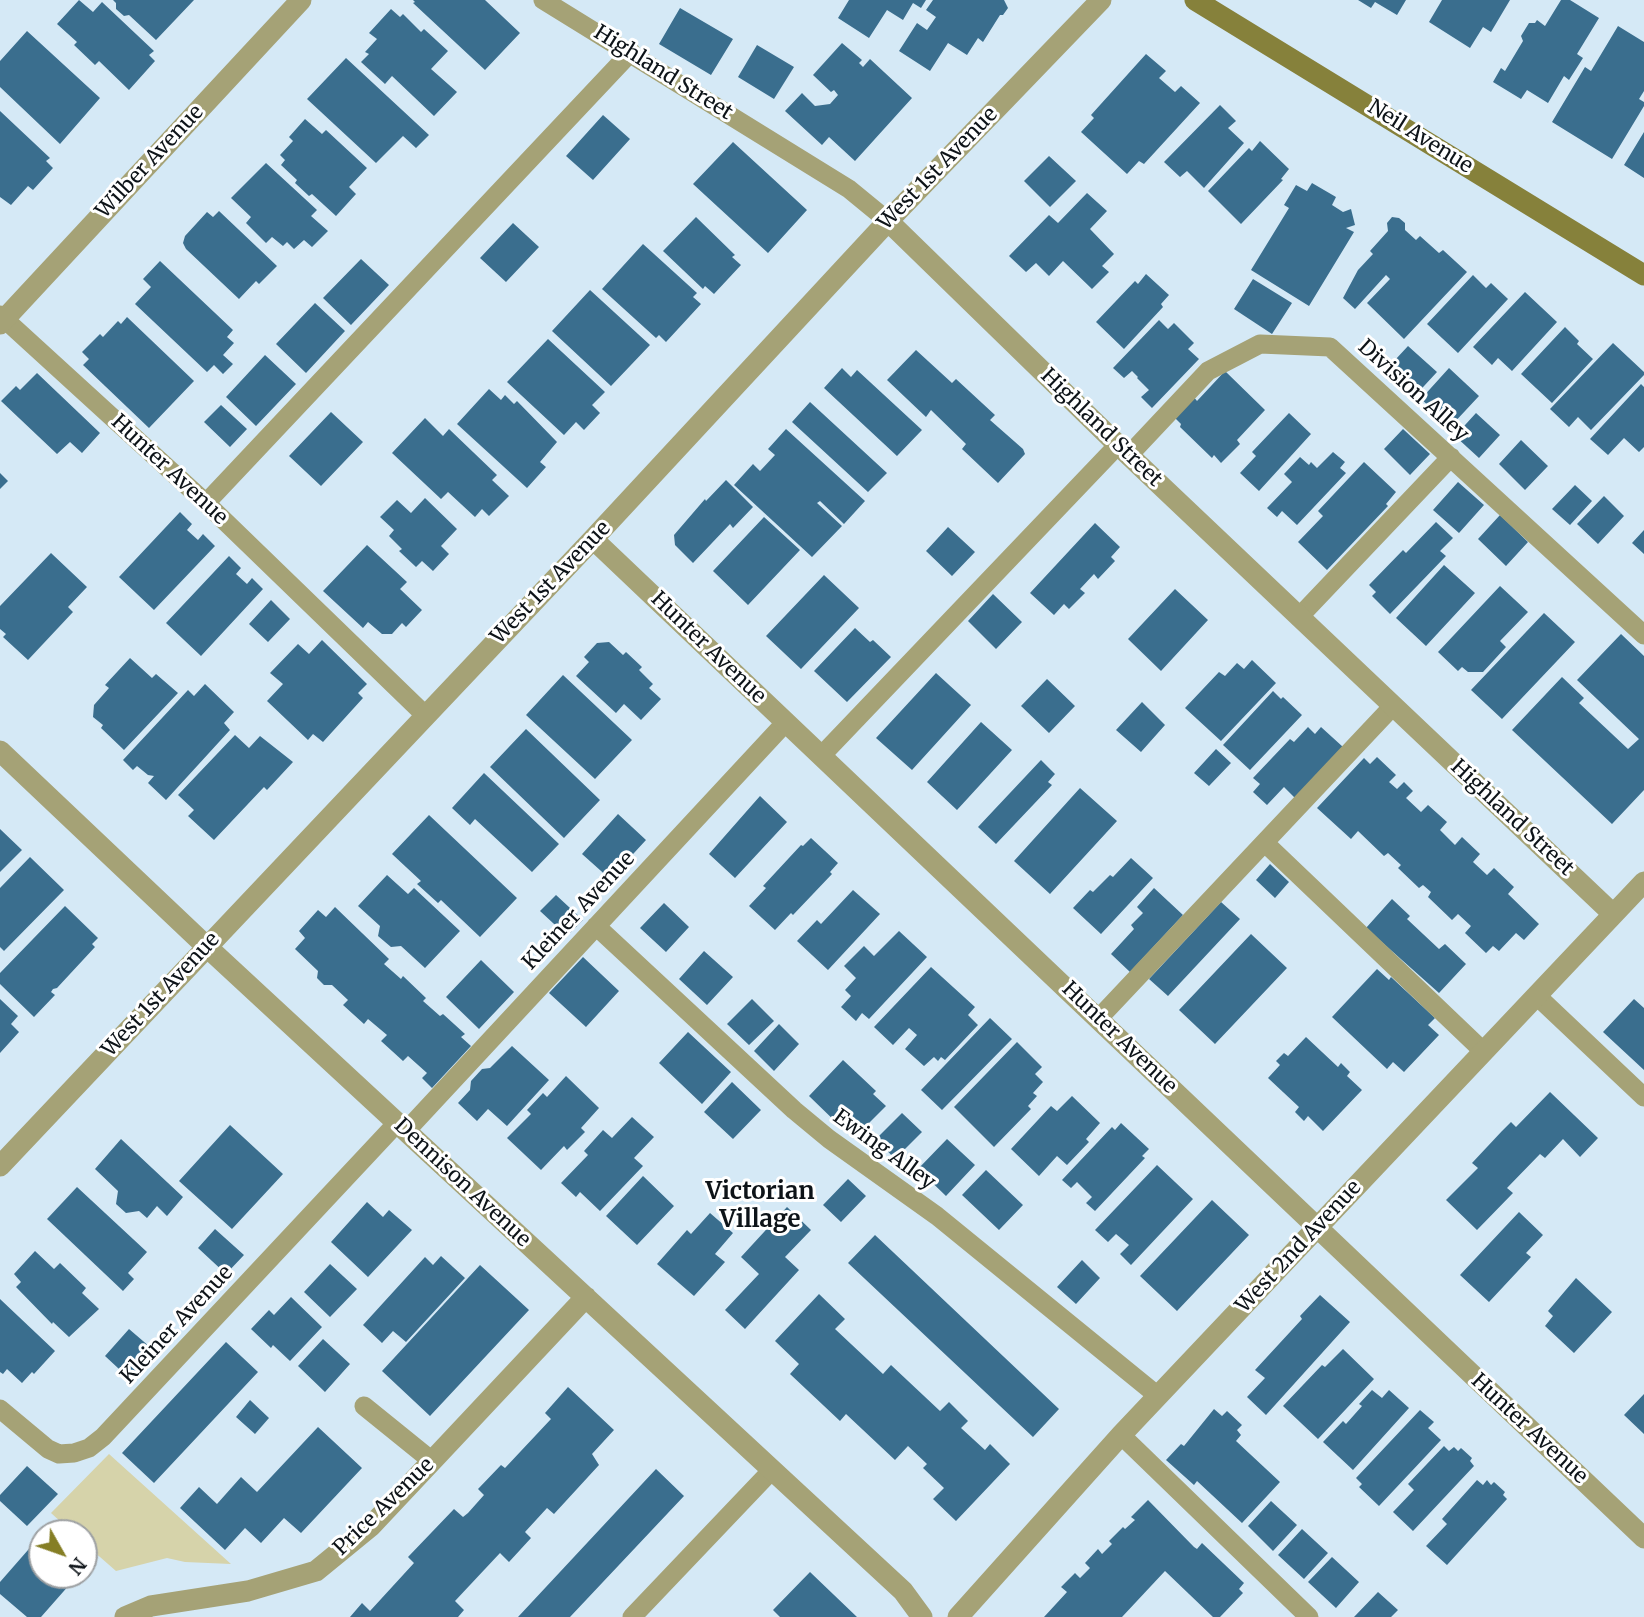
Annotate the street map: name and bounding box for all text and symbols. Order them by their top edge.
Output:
street label: Highland Street [589,20,737,126]
street label: Neil Avenue [1363,95,1477,179]
street label: Wilber Avenue [91,100,209,224]
street label: West 1st Avenue [873,102,1003,236]
street label: Division Alley [1352,335,1474,447]
street label: Highland Street [1035,364,1167,492]
street label: Hunter Avenue [106,410,232,530]
street label: West 1st Avenue [486,516,616,650]
street label: Hunter Avenue [645,587,771,709]
street label: Highland Street [1445,755,1579,881]
street label: Kleiner Avenue [518,847,640,975]
street label: West 1st Avenue [97,927,225,1063]
street label: Hunter Avenue [1056,977,1182,1099]
street label: Ewing Alley [828,1104,940,1196]
street label: Dennison Avenue [389,1113,535,1253]
street label: West 2nd Avenue [1231,1175,1367,1319]
district label: Victorian Village [705,1178,815,1234]
street label: Kleiner Avenue [116,1261,238,1389]
street label: Hunter Avenue [1466,1369,1592,1489]
street label: Price Avenue [329,1453,439,1561]
north arrow [28,1519,98,1589]
text: N [64,1553,92,1580]

